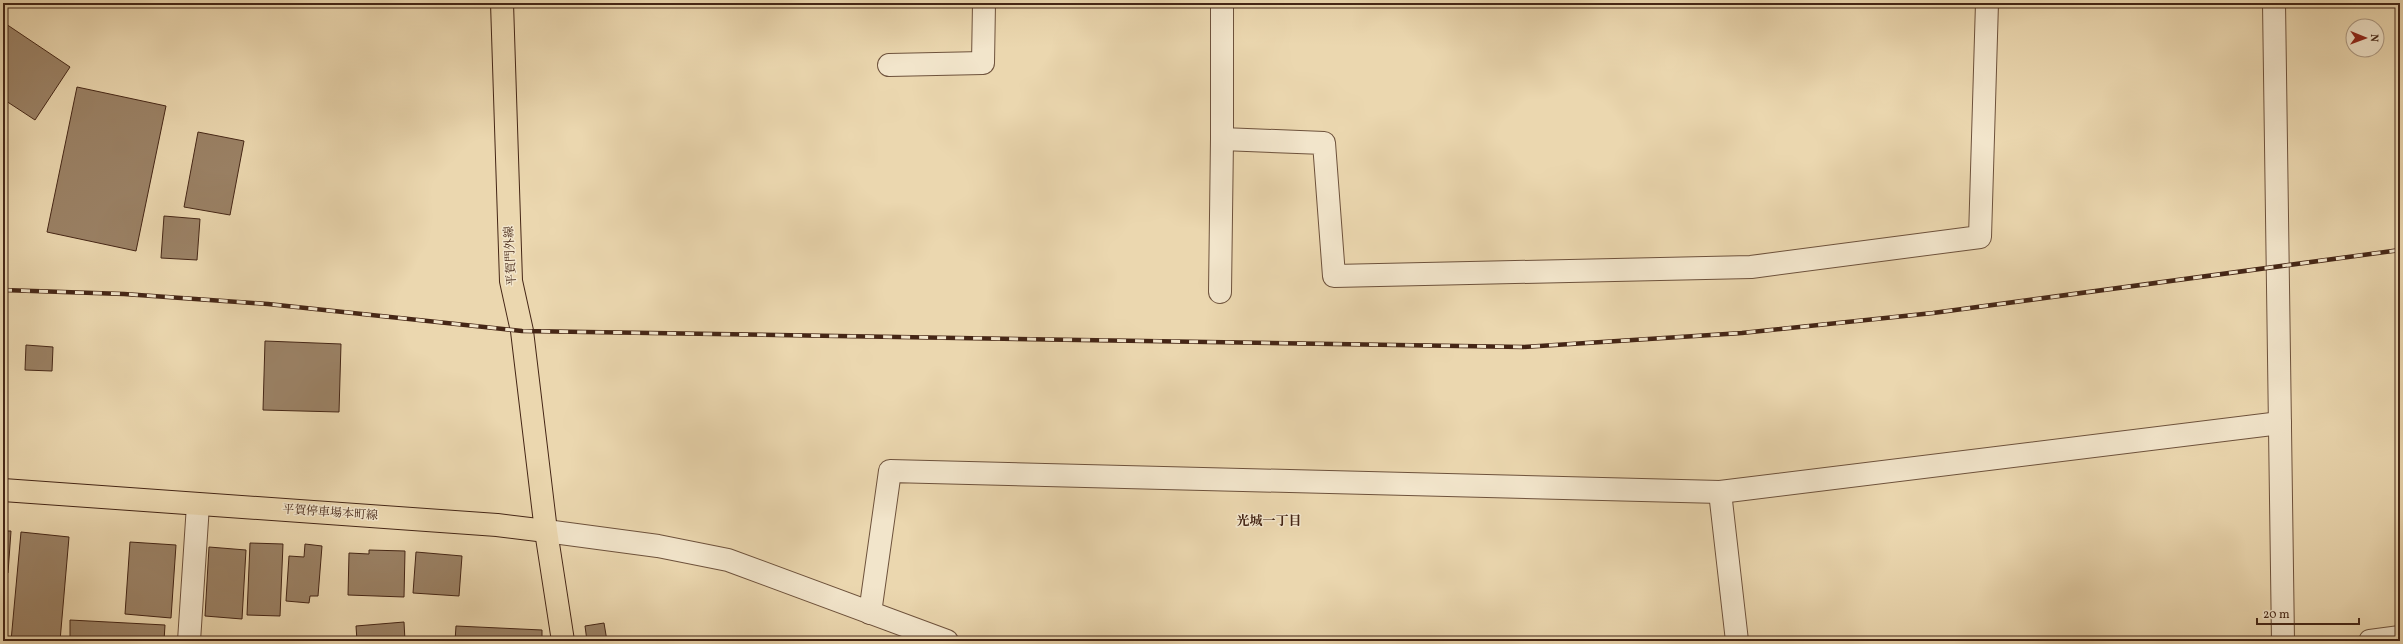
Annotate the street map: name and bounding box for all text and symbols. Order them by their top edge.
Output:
north arrow [2345,18,2385,58]
text: N [2366,34,2381,42]
street label: 平賀門外線 [501,226,521,286]
street label: 平賀停車場本町線 [282,502,378,524]
district label: 光城一丁目 [1236,513,1302,531]
scale bar [2257,600,2359,626]
text: 20 m [2263,607,2290,623]

